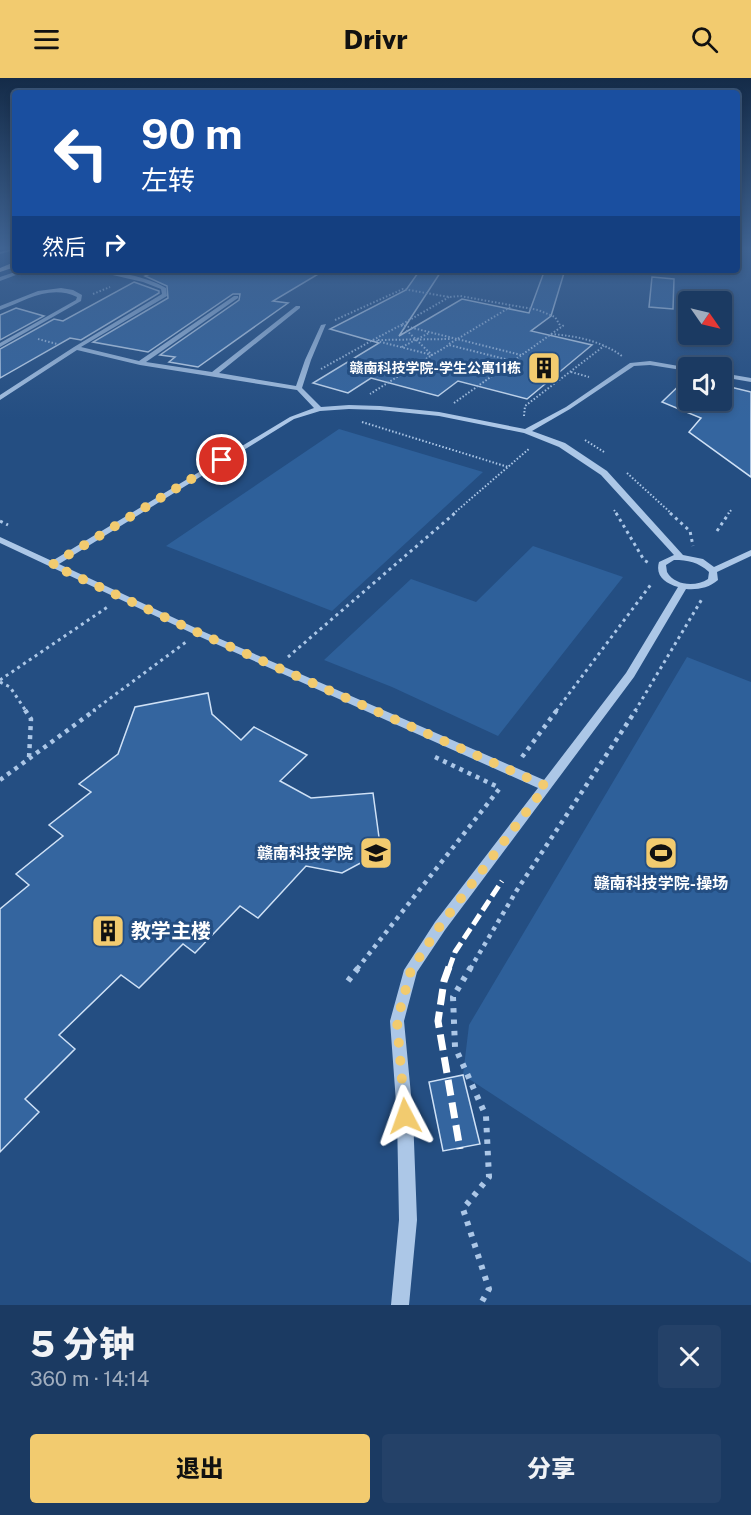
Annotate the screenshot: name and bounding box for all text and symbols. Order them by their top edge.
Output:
icon: menu [30,23,63,56]
text: Drivr [343,23,408,55]
icon: search [688,23,721,56]
text: 90 m [141,109,243,158]
icon: left [42,114,120,192]
text: 左转 [141,164,195,196]
icon: right [98,228,131,261]
text: 然后 [42,234,86,260]
north arrow [678,291,732,345]
map controls [678,291,732,411]
building icon: 赣南科技学院-学生公寓11栋 [526,350,562,386]
button: sound [678,357,732,411]
place label: 赣南科技学院-学生公寓11栋 [350,360,521,376]
pin [196,434,247,485]
icon: arrive [205,443,238,476]
school or university icon: 赣南科技学院 [358,835,394,871]
sports icon: 赣南科技学院-操场 [643,835,679,871]
place label: 赣南科技学院 [257,844,353,863]
place label: 赣南科技学院-操场 [594,874,728,893]
building icon: 教学主楼 [90,913,126,949]
place label: 教学主楼 [131,919,211,943]
position arrow [373,1084,437,1148]
text: 5 分钟 [30,1323,135,1365]
button: close [658,1325,721,1388]
text: 360 m · 14:14 [30,1367,149,1391]
button: 退出 [30,1434,370,1503]
button: 分享 [382,1434,721,1503]

